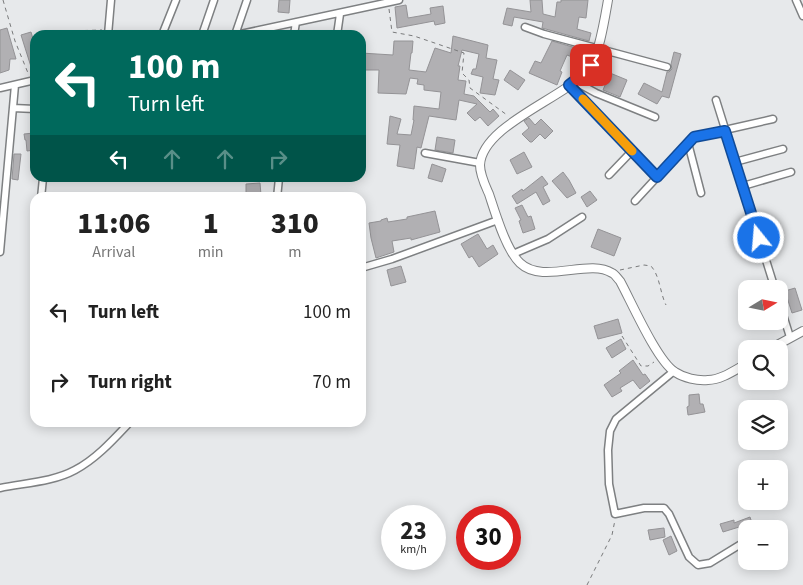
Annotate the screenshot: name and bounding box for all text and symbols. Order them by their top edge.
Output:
text: 100 m [128,42,220,92]
pin [570,44,612,86]
icon: left [45,50,110,115]
icon: arrive [577,51,605,79]
text: Turn left [128,88,204,120]
icon: left [105,145,133,173]
icon: ahead [158,145,186,173]
icon: ahead [211,145,239,173]
icon: right [264,145,292,173]
text: 11:06 [77,202,151,245]
text: 1 [203,202,219,245]
text: 310 [271,202,319,245]
position arrow [732,211,784,263]
text: Arrival [92,241,135,263]
text: min [198,241,224,263]
text: m [288,241,301,263]
north arrow [738,280,788,330]
map controls [738,280,788,570]
icon: left [45,298,73,326]
text: Turn left [88,299,159,326]
text: 100 m [303,299,351,326]
button: search [738,340,788,390]
icon: right [45,368,73,396]
text: Turn right [88,369,172,396]
text: 70 m [313,369,351,396]
button: layers [738,400,788,450]
button: + [738,460,788,510]
speed limit sign: 30 [456,505,521,570]
text: 23 [400,513,427,549]
button: − [738,520,788,570]
text: km/h [400,541,427,558]

